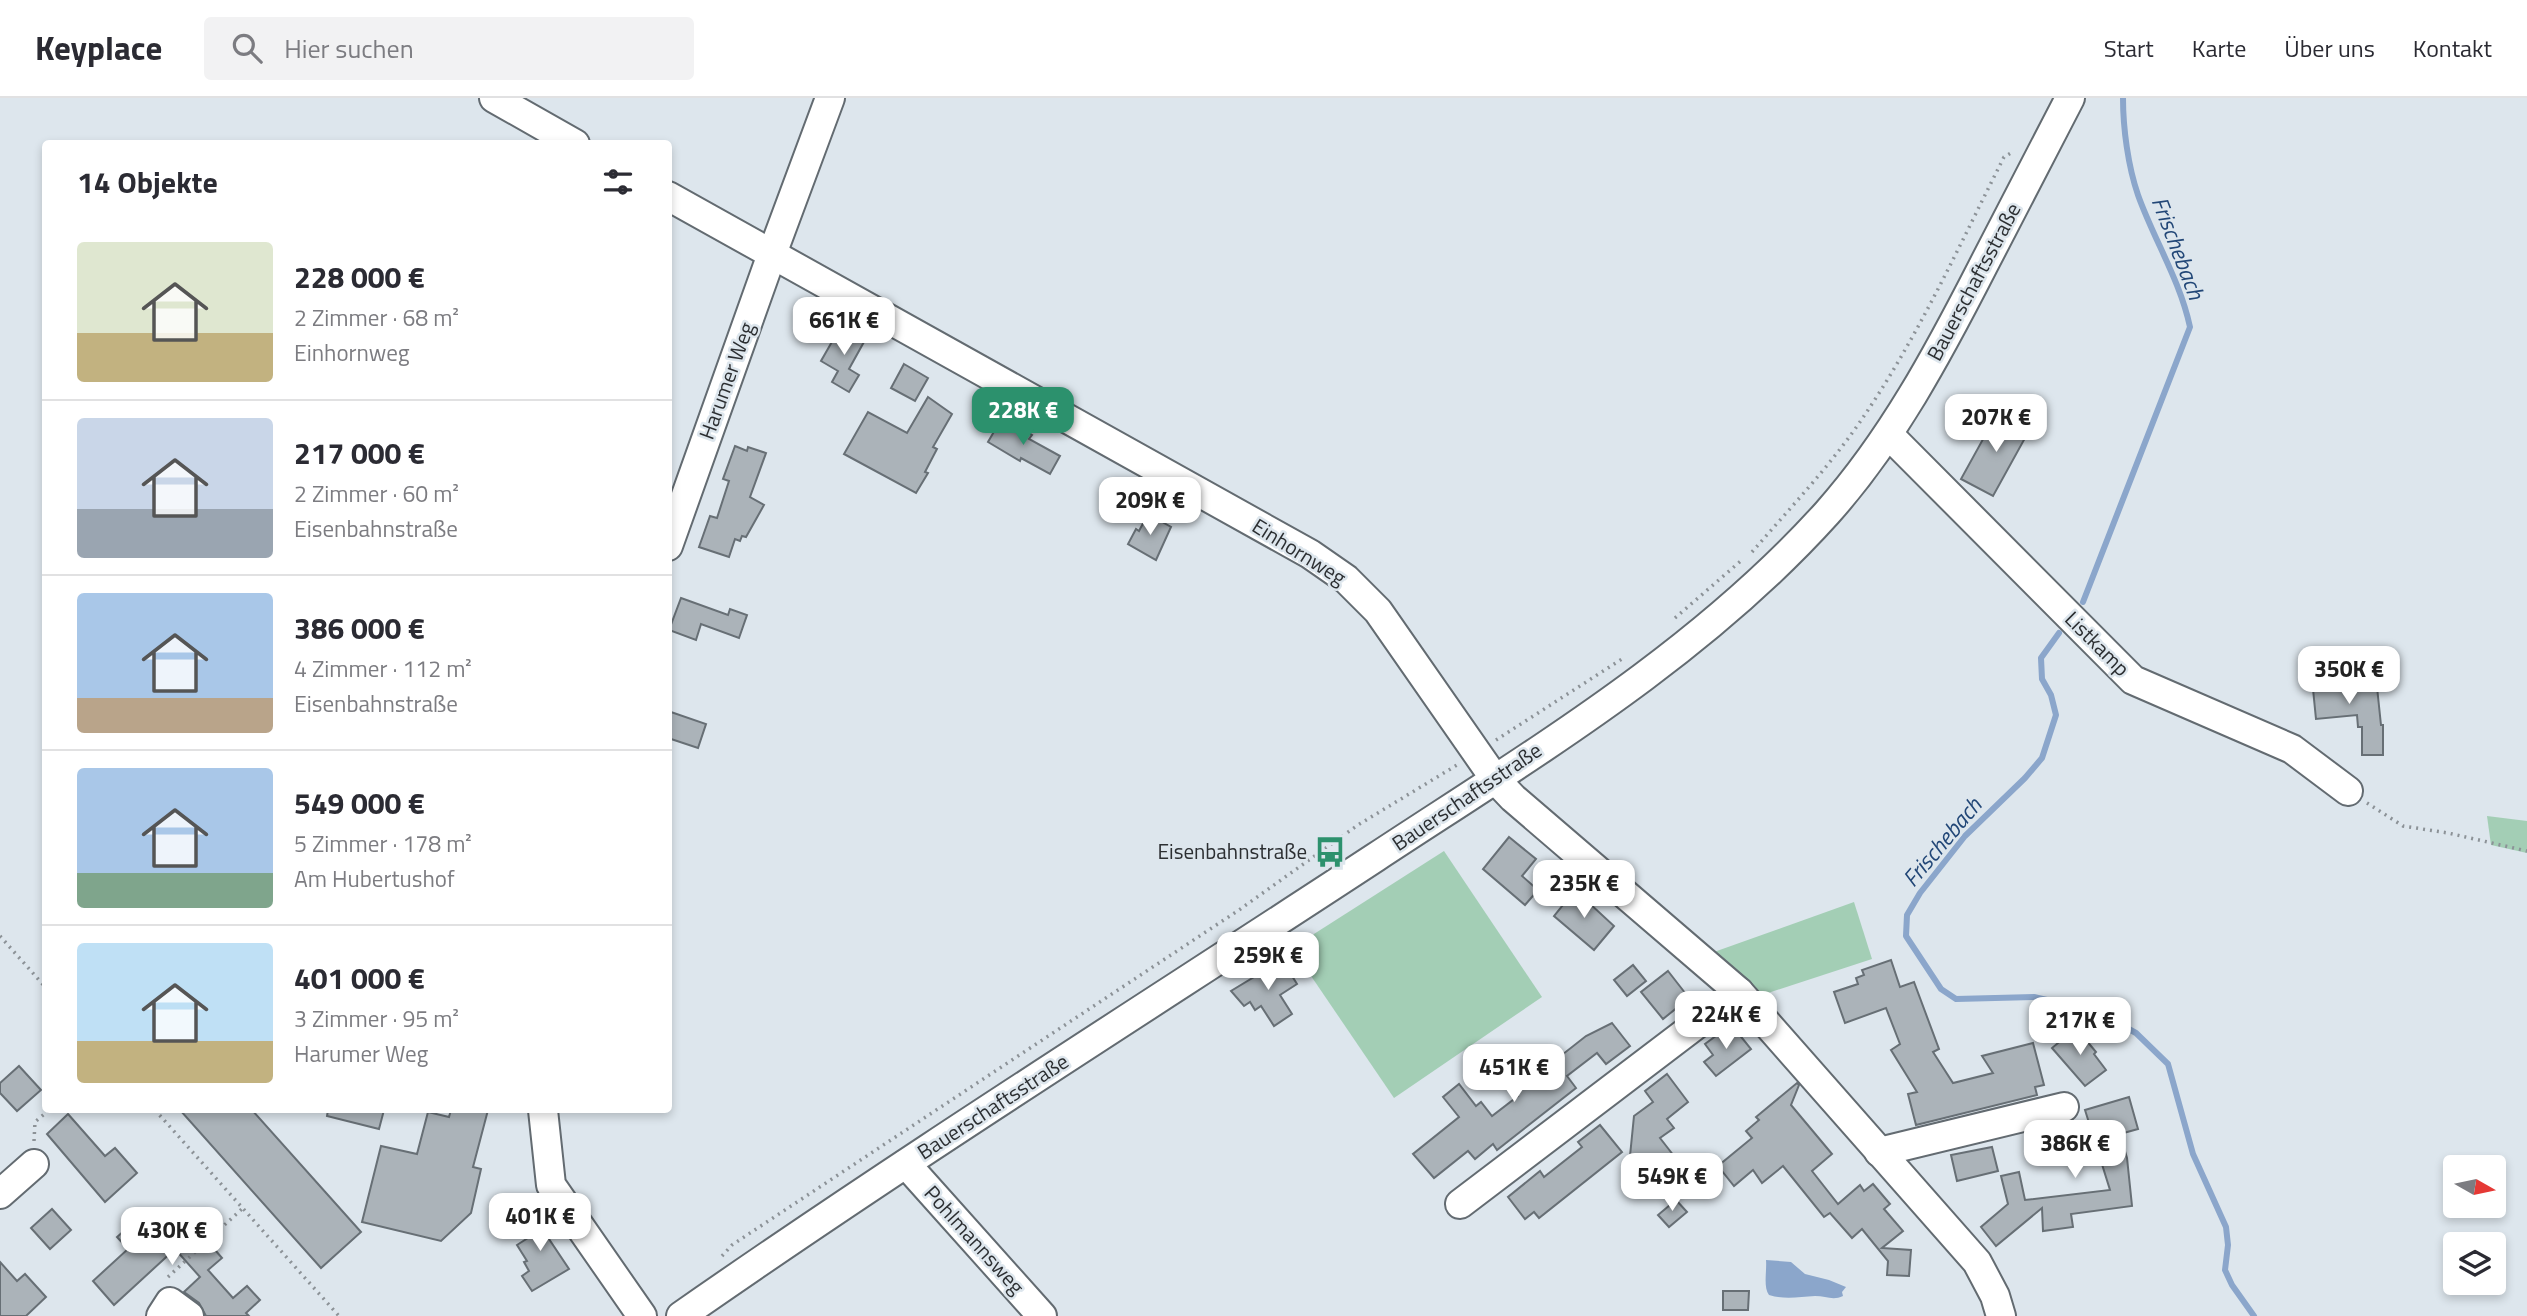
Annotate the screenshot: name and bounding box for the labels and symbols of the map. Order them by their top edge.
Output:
water label: Frischebach [2143,191,2214,305]
street label: Bauerschaftsstraße [1918,197,2028,366]
pin: 661K € [787,298,901,357]
street label: Harumer Weg [690,317,762,444]
pin: 228K € [966,388,1080,447]
pin: 207K € [1939,394,2053,454]
pin: 209K € [1093,478,1207,537]
street label: Einhornweg [1246,510,1353,593]
street label: Listkamp [2058,603,2138,683]
pin: 350K € [2292,646,2406,706]
street label: Bauerschaftsstraße [1385,734,1548,858]
water label: Frischebach [1894,789,1990,894]
place label: Eisenbahnstraße [1157,835,1307,867]
bus stop icon: Eisenbahnstraße [1313,835,1347,869]
pin: 235K € [1527,860,1641,920]
pin: 259K € [1211,932,1325,992]
pin: 224K € [1669,992,1783,1051]
pin: 217K € [2023,998,2137,1057]
pin: 451K € [1457,1044,1571,1104]
street label: Bauerschaftsstraße [910,1045,1075,1167]
pin: 386K € [2018,1121,2132,1180]
pin: 549K € [1615,1154,1729,1213]
north arrow [2443,1155,2506,1218]
street label: Pohlmannsweg [917,1178,1033,1301]
pin: 401K € [483,1194,597,1253]
pin: 430K € [115,1208,229,1267]

